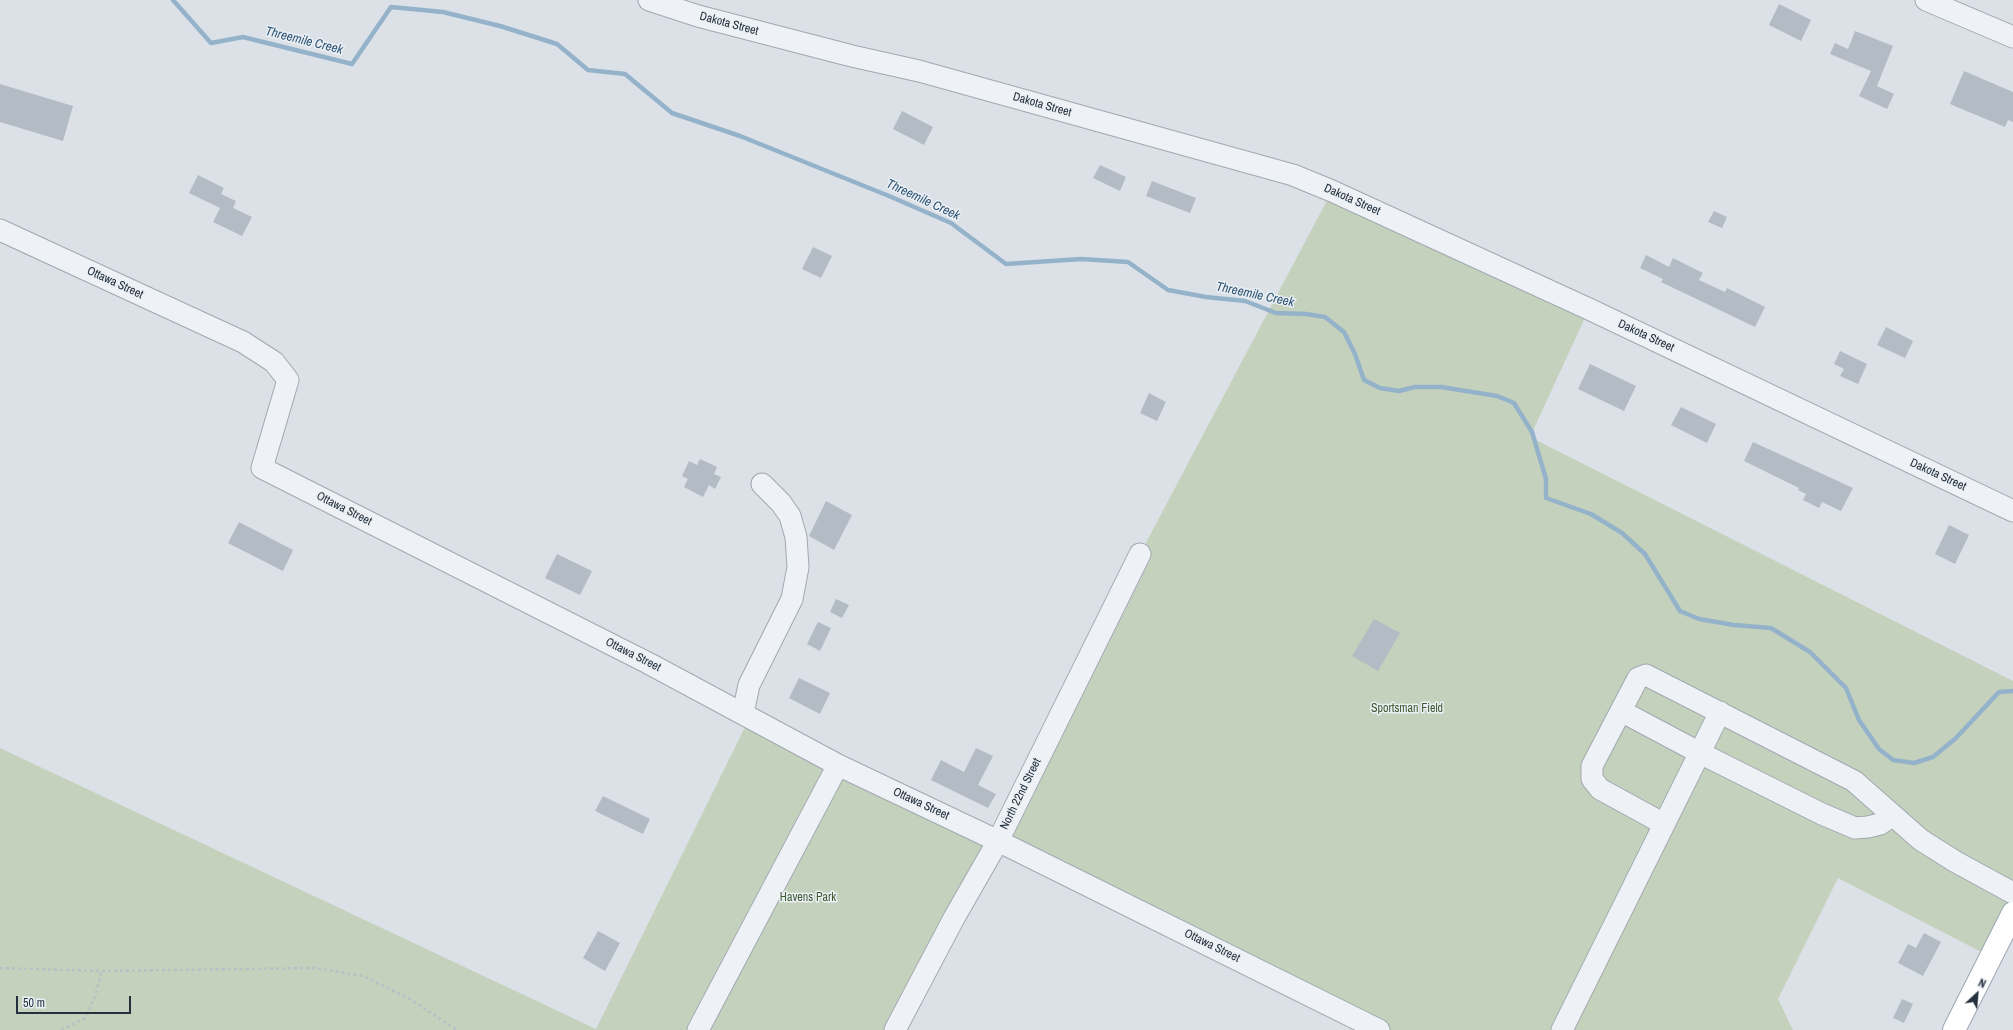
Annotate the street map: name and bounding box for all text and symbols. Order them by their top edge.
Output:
street label: Dakota Street [698,9,760,39]
water label: Threemile Creek [264,24,344,58]
street label: Dakota Street [1011,90,1073,120]
water label: Threemile Creek [884,176,962,224]
street label: Dakota Street [1322,181,1382,219]
street label: Ottawa Street [85,264,145,302]
water label: Threemile Creek [1215,279,1295,311]
street label: Dakota Street [1616,317,1676,355]
street label: Dakota Street [1908,456,1968,494]
street label: Ottawa Street [314,489,374,529]
street label: Ottawa Street [603,635,663,675]
park label: Sportsman Field [1371,702,1443,716]
street label: North 22nd Street [998,756,1044,832]
street label: Ottawa Street [891,785,951,823]
park label: Havens Park [780,891,836,905]
street label: Ottawa Street [1182,926,1242,966]
north arrow [1957,974,1997,1014]
text: N [1976,975,1988,991]
scale bar [18,988,133,1014]
text: 50 m [23,995,45,1011]

